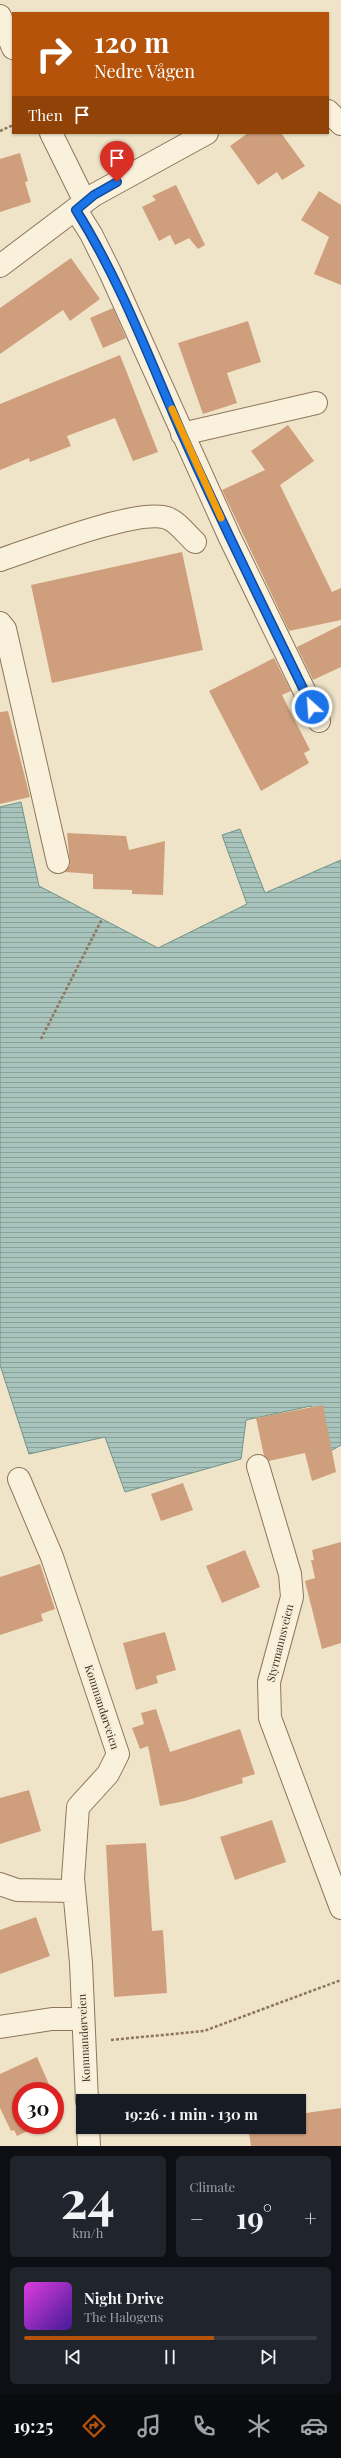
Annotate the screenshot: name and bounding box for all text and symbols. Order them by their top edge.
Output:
text: 120 m [94,23,169,60]
icon: right [28,28,80,80]
text: Nedre Vågen [94,59,195,83]
icon: arrive [71,104,93,126]
text: Then [28,105,63,125]
pin [100,141,134,182]
icon: arrive [106,147,128,169]
position arrow [291,686,333,728]
street label: Styrmannsveien [263,1602,297,1683]
street label: Kommandørveien [82,1663,123,1752]
street label: Kommandørveien [74,1993,93,2083]
speed limit sign: 30 [12,2082,64,2134]
text: 19:26 · 1 min · 130 m [124,2104,258,2124]
text: 24 [60,2163,115,2232]
text: Climate [190,2178,235,2195]
text: 19° [236,2197,272,2237]
text: − [190,2203,204,2233]
text: + [304,2203,317,2233]
text: km/h [72,2224,103,2241]
text: Night Drive [84,2288,164,2308]
text: The Halogens [84,2308,163,2325]
icon: previous [62,2346,84,2368]
icon: pause [159,2346,181,2368]
icon: next [257,2346,279,2368]
icon: directions [80,2412,108,2440]
icon: music [135,2412,163,2440]
icon: phone [190,2412,218,2440]
icon: climate [245,2412,273,2440]
icon: car [300,2412,328,2440]
text: 19:25 [13,2414,53,2438]

